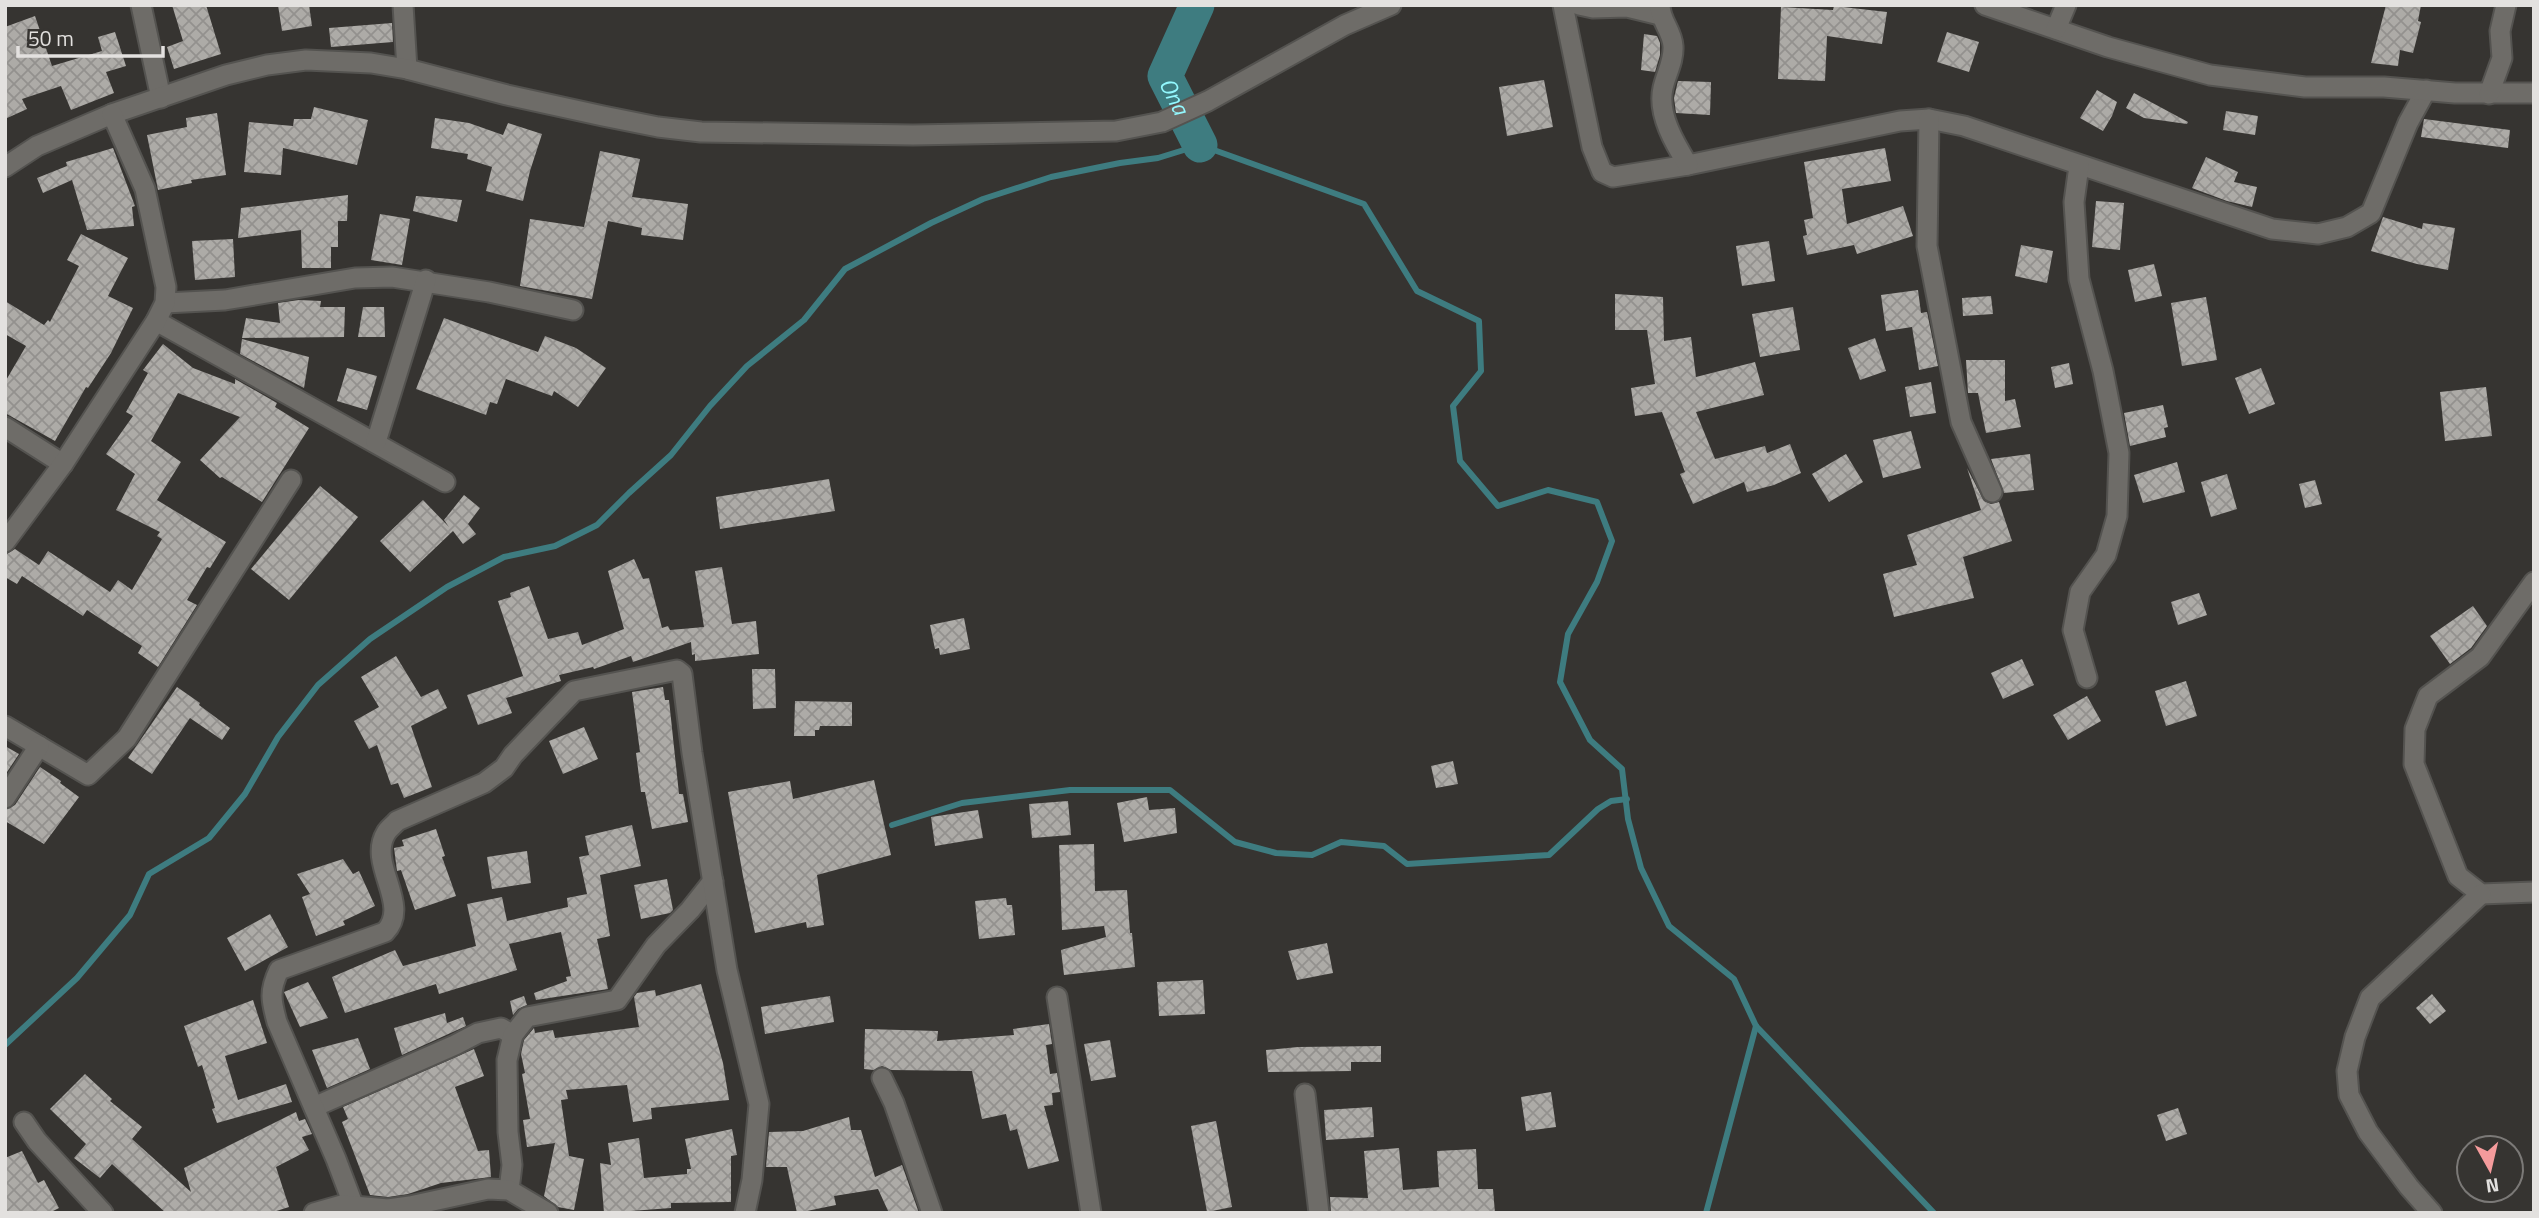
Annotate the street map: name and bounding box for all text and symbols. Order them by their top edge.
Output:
scale bar [18,14,163,58]
text: 50 m [28,22,74,54]
water label: Ona [1151,71,1200,122]
north arrow [2455,1134,2525,1204]
text: N [2484,1171,2501,1202]

